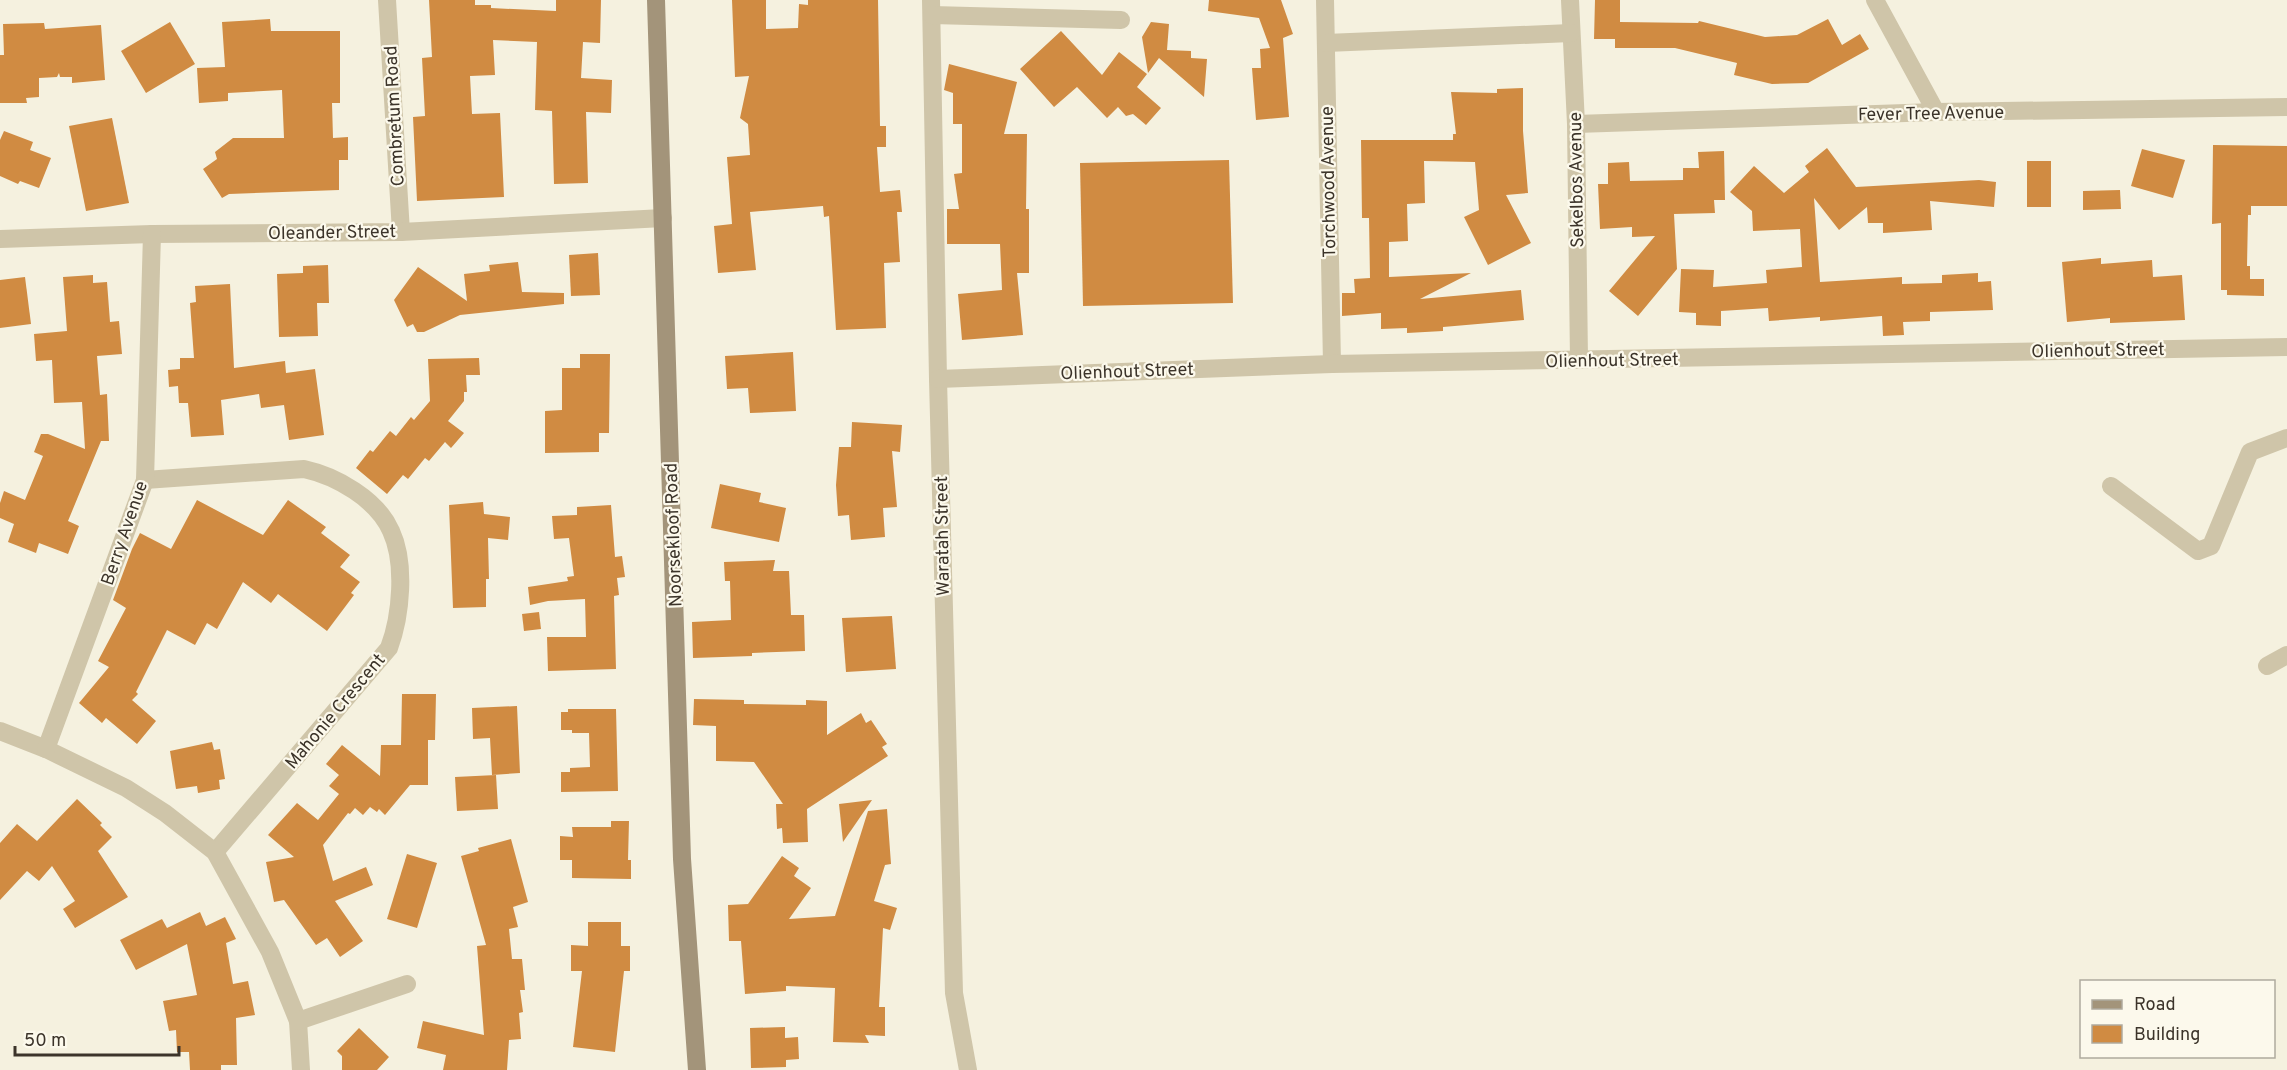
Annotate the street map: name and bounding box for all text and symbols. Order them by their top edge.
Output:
street label: Combretum Road [380,45,411,187]
street label: Fever Tree Avenue [1858,102,2004,127]
street label: Torchwood Avenue [1317,106,1342,258]
street label: Sekelbos Avenue [1565,112,1590,248]
street label: Oleander Street [268,221,396,246]
street label: Olienhout Street [2031,339,2165,364]
street label: Olienhout Street [1545,349,1679,374]
street label: Olienhout Street [1060,359,1194,386]
street label: Noorsekloof Road [660,462,689,607]
street label: Waratah Street [931,476,956,596]
street label: Berry Avenue [97,478,154,589]
street label: Mahonie Crescent [281,649,391,775]
legend [2080,980,2275,1058]
text: Road [2134,994,2176,1017]
scale bar [15,1019,178,1057]
text: Building [2134,1024,2200,1047]
text: 50 m [24,1030,66,1053]

